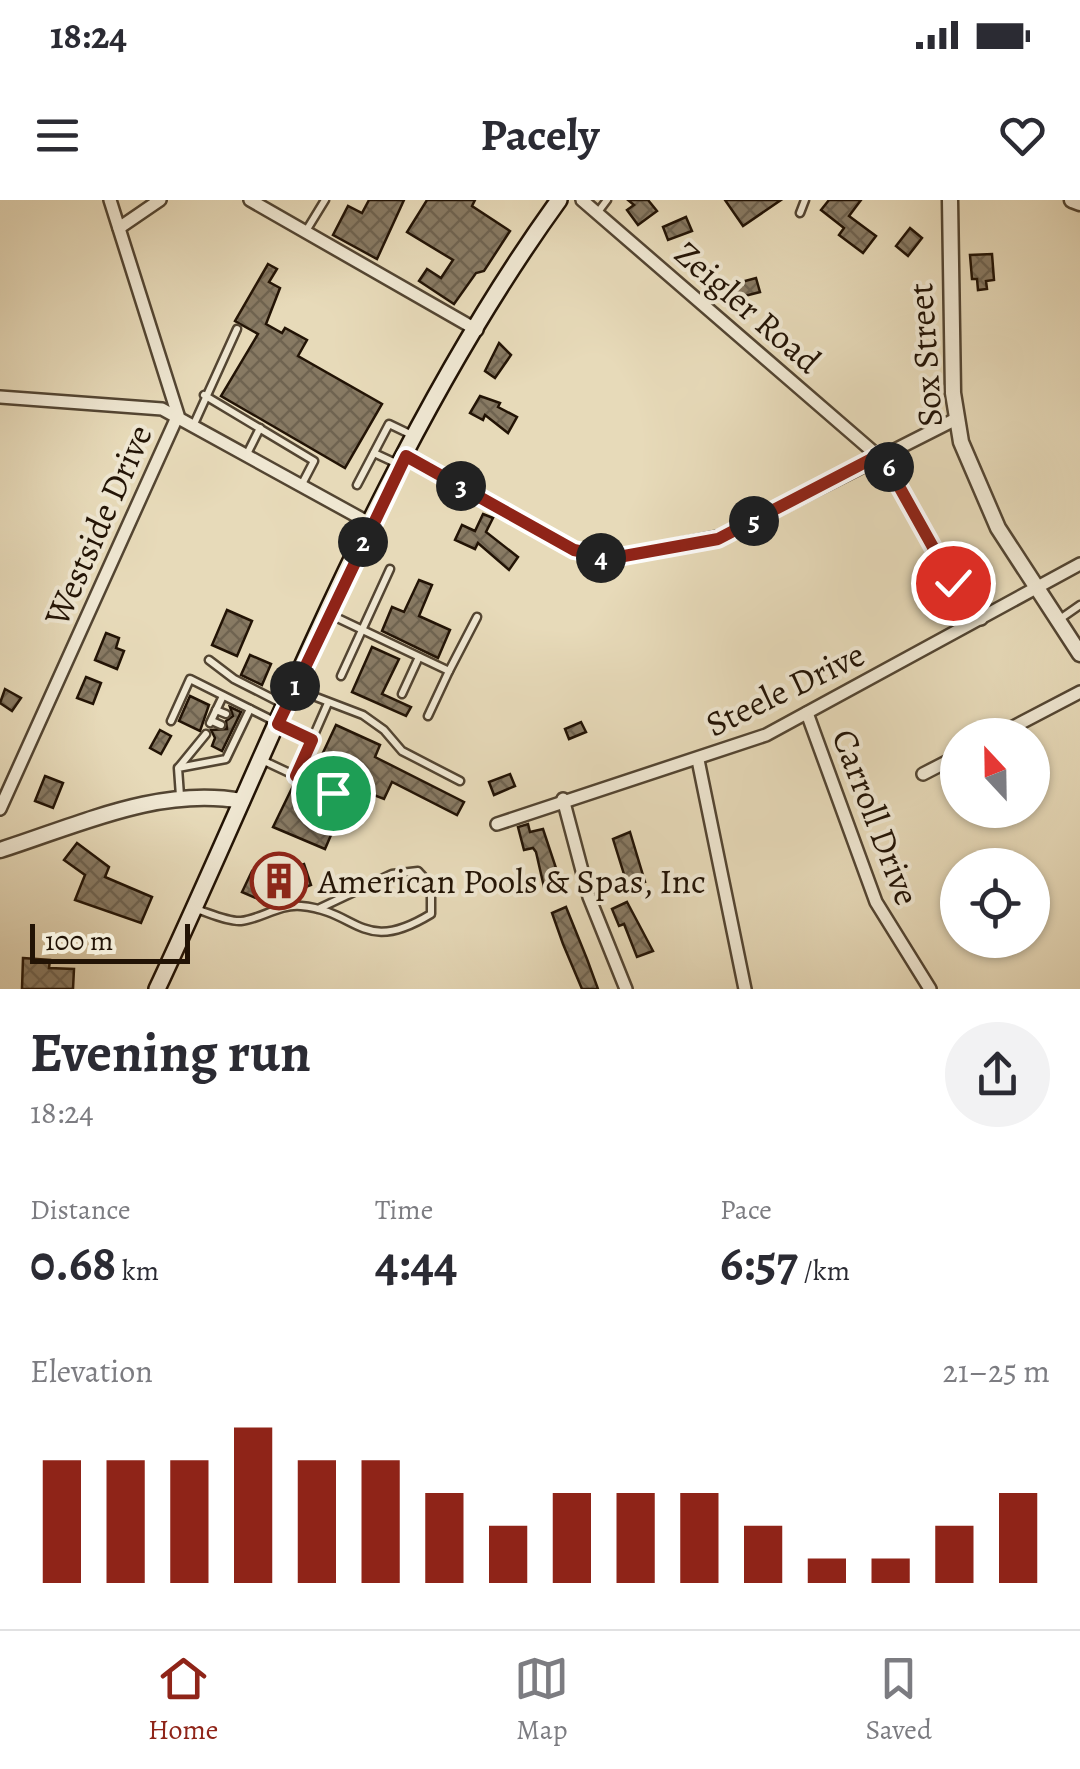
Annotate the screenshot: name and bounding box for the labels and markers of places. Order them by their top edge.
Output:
pin: 6 [864,442,914,492]
pin: 3 [436,461,486,511]
pin: 5 [729,496,779,546]
pin: 2 [338,517,388,567]
pin: 4 [576,533,626,583]
pin [911,541,996,626]
pin: 1 [270,661,320,711]
pin [291,751,376,836]
building icon: American Pools & Spas, Inc [249,851,309,911]
place label: American Pools & Spas, Inc [317,857,706,905]

